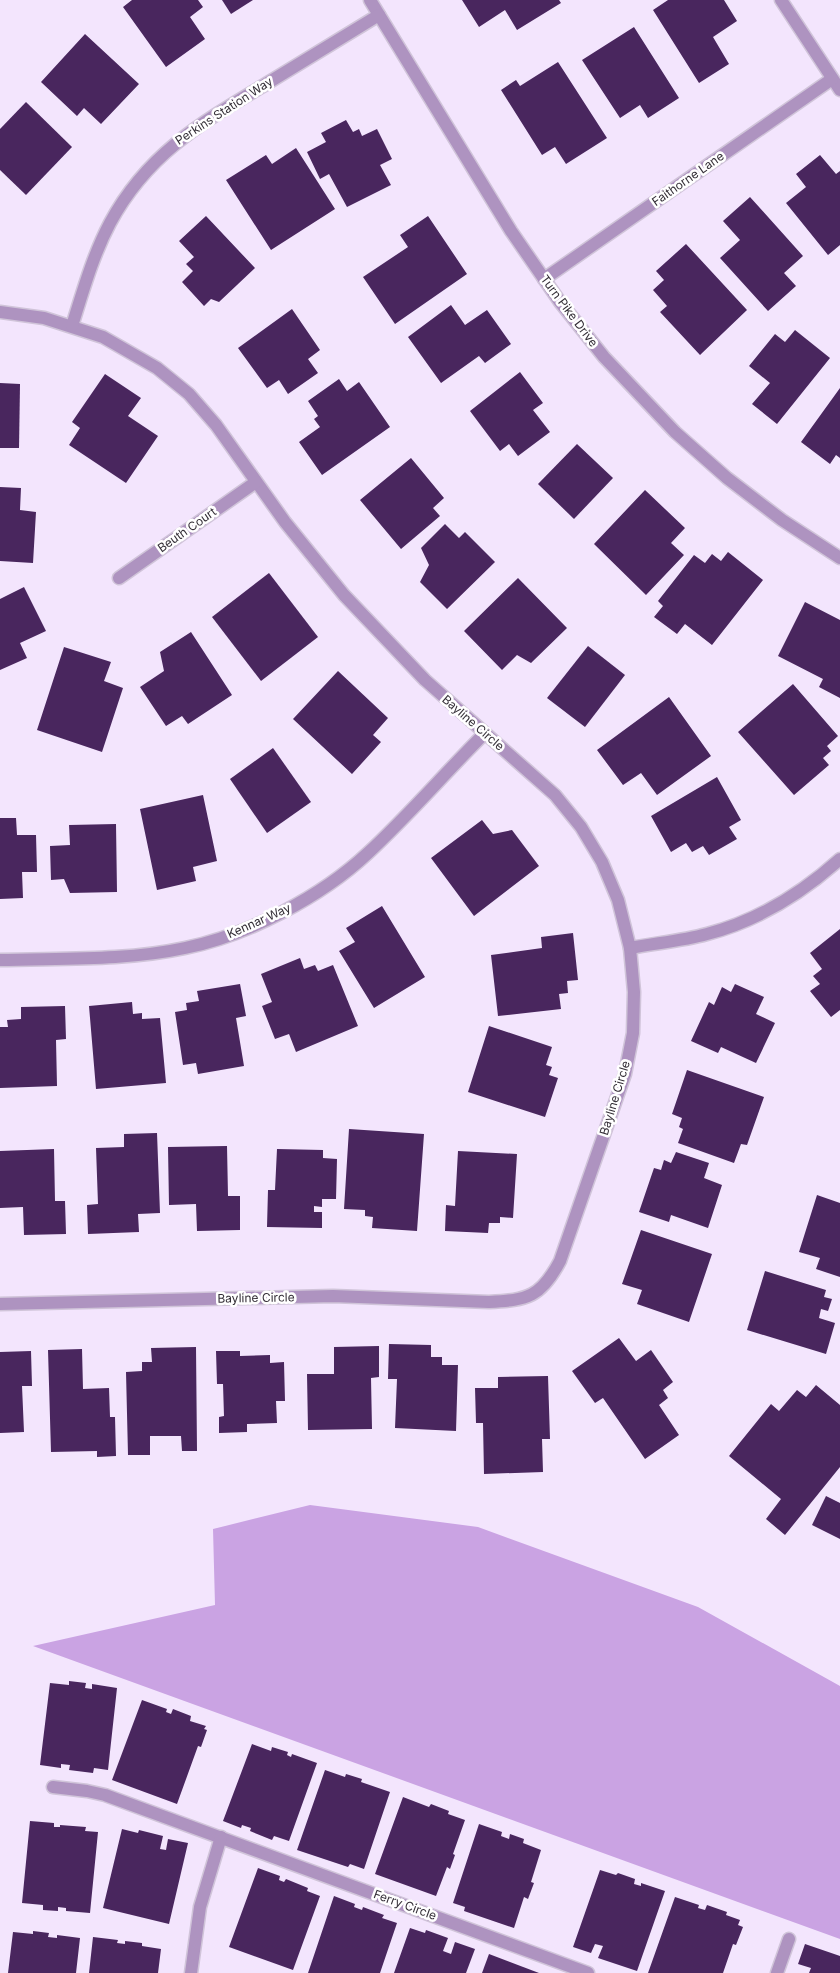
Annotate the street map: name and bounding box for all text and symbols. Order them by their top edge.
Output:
street label: Perkins Station Way [172,73,275,148]
street label: Faithorne Lane [649,148,727,209]
street label: Turn Pike Drive [537,272,601,350]
street label: Beuth Court [155,504,219,555]
street label: Bayline Circle [439,692,507,754]
street label: Kennar Way [225,900,293,941]
street label: Bayline Circle [596,1059,633,1137]
street label: Bayline Circle [217,1289,295,1306]
street label: Ferry Circle [372,1886,439,1923]

